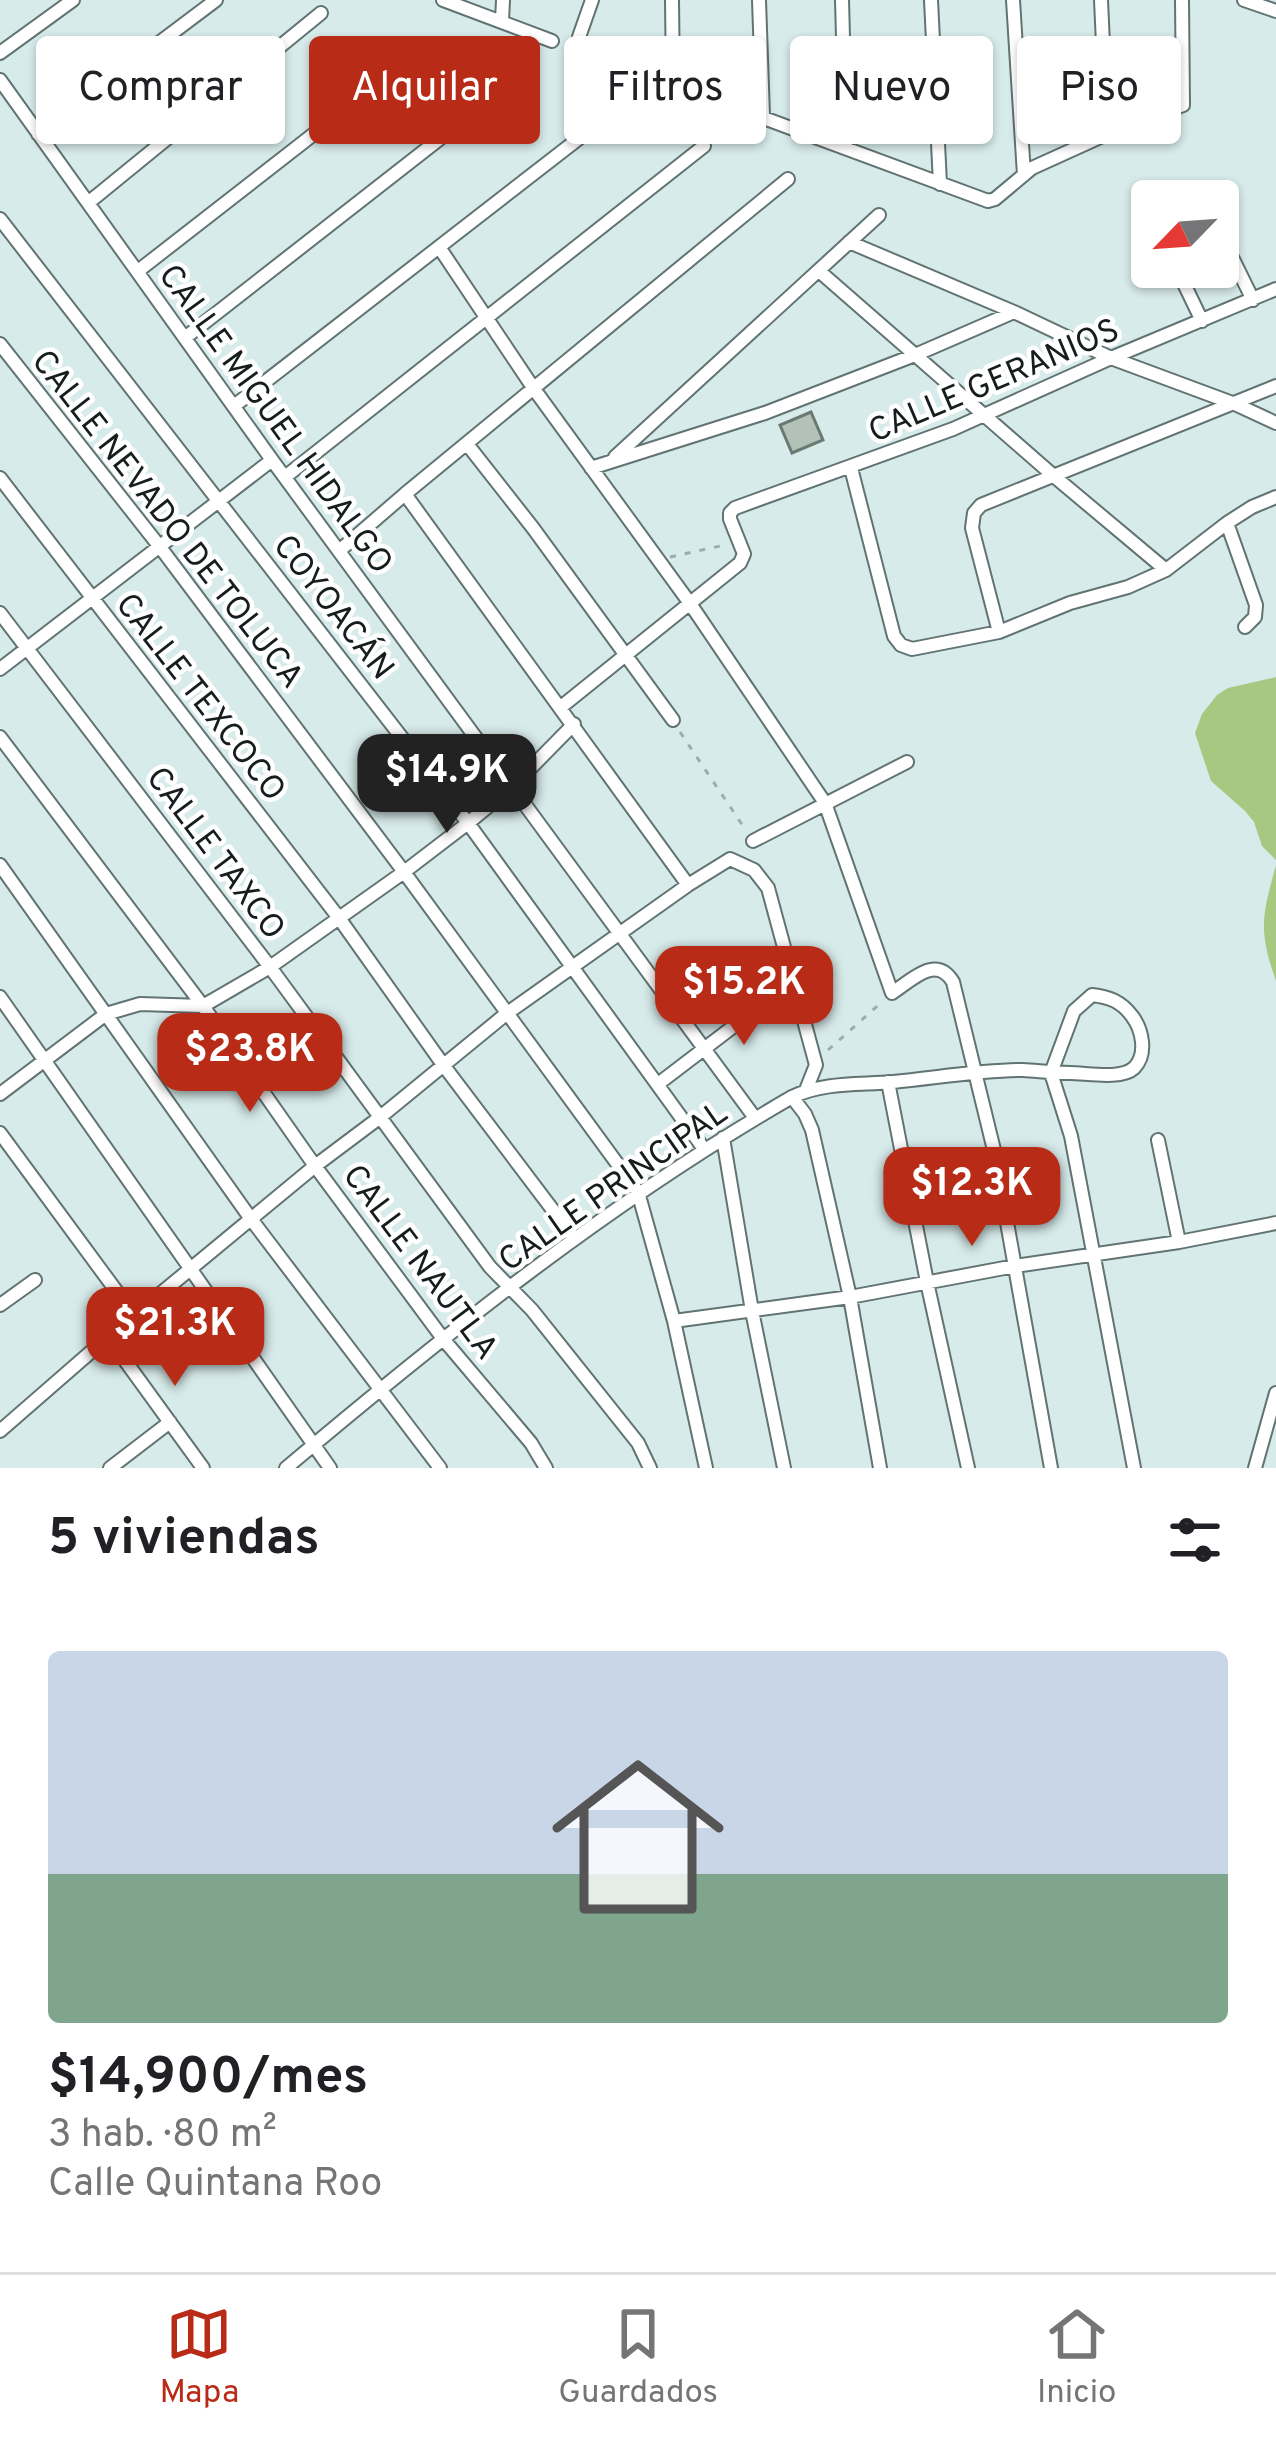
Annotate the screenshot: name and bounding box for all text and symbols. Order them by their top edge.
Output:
chip: Comprar [36,36,285,144]
chip: Alquilar [309,36,540,144]
chip: Filtros [564,36,766,144]
chip: Nuevo [790,36,993,144]
chip: Piso [1017,36,1181,144]
north arrow [1131,180,1239,288]
map controls [1131,180,1239,288]
street label: CALLE MIGUEL HIDALGO [147,257,400,584]
street label: CALLE GERANIOS [863,311,1126,454]
street label: CALLE NEVADO DE TOLUCA [21,343,311,698]
street label: COYOACÁN [262,527,402,690]
street label: CALLE TEXCOCO [104,586,293,811]
pin: $14.9K [349,734,545,836]
text: $14.9K [384,748,510,797]
street label: CALLE TAXCO [135,759,293,949]
pin: $15.2K [646,946,842,1048]
text: $15.2K [682,960,806,1009]
pin: $23.8K [152,1013,348,1115]
text: $23.8K [184,1027,316,1076]
street label: CALLE PRINCIPAL [492,1094,737,1283]
pin: $12.3K [874,1147,1070,1249]
street label: CALLE NAUTLA [332,1157,506,1369]
text: $12.3K [910,1161,1034,1210]
pin: $21.3K [77,1287,273,1389]
text: $21.3K [113,1301,237,1350]
icon: filters [1162,1507,1228,1573]
text: 5 viviendas [48,1508,320,1573]
icon: home [530,1729,746,1945]
text: $14,900/mes [48,2047,368,2112]
text: 3 hab. · 80 m² [48,2112,277,2161]
text: Calle Quintana Roo [48,2161,382,2210]
tab: Mapa [159,2301,239,2415]
tab: Guardados [558,2301,718,2415]
tab: Inicio [1037,2301,1117,2415]

